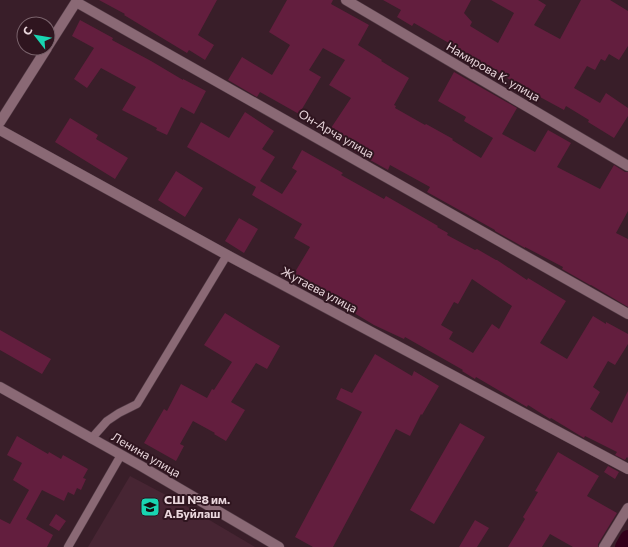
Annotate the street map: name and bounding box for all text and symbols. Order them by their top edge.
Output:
north arrow [16,16,56,56]
text: С [19,24,35,37]
street label: Намирова К. улица [444,39,543,104]
street label: Он-Арча улица [296,106,377,160]
street label: Жутаева улица [279,263,360,315]
street label: Ленина улица [110,429,183,480]
place label: СШ №8 им. А.Буйлаш [164,492,230,520]
school or university icon: СШ №8 им. А.Буйлаш [139,496,161,518]

